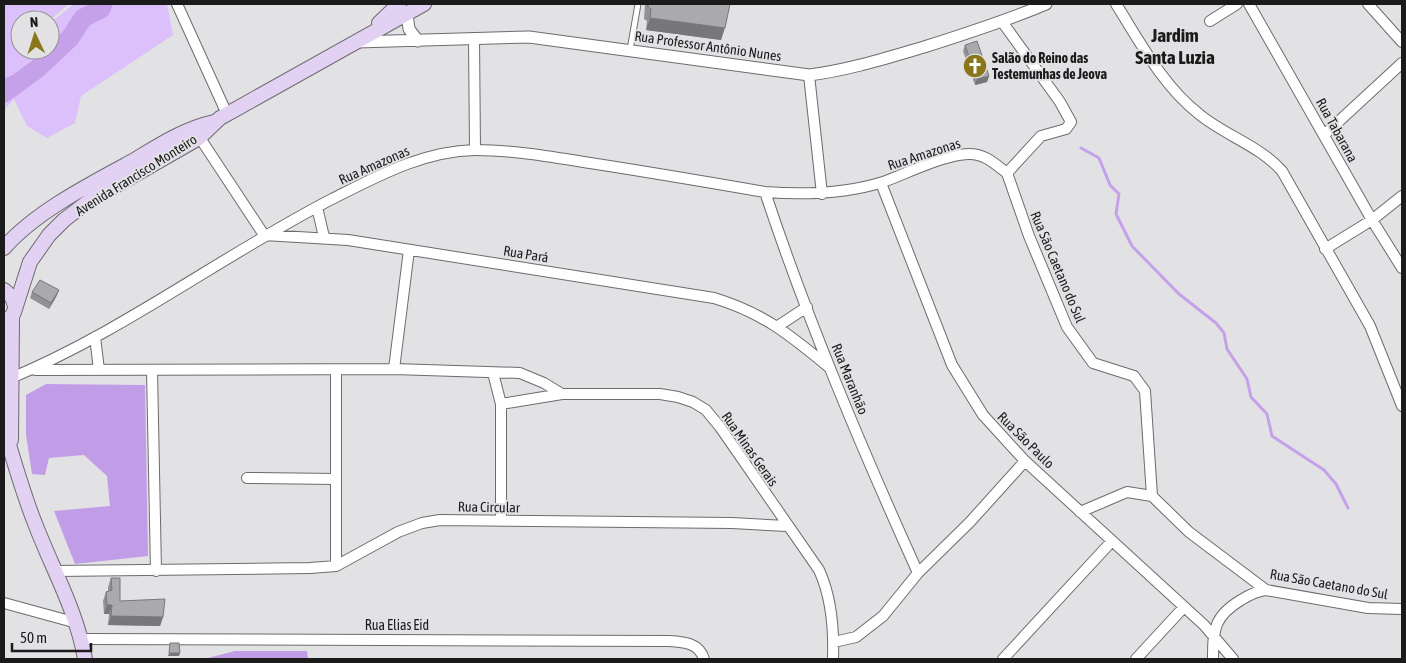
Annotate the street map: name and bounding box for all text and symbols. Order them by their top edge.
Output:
north arrow [10,10,60,60]
text: N [29,14,39,30]
district label: Jardim Santa Luzia [1135,24,1215,68]
street label: Rua Professor Antônio Nunes [633,28,783,64]
place label: Salão do Reino das Testemunhas de Jeova [992,50,1107,82]
church icon: Salão do Reino das Testemunhas de Jeova [962,53,988,79]
street label: Rua Tabarana [1313,95,1361,165]
street label: Avenida Francisco Monteiro [72,131,200,219]
street label: Rua Amazonas [886,135,962,173]
street label: Rua Amazonas [336,142,412,188]
street label: Rua São Caetano do Sul [1027,209,1089,325]
street label: Rua Pará [502,243,550,265]
street label: Rua Maranhão [829,341,871,417]
street label: Rua Minas Gerais [718,409,782,489]
street label: Rua São Paulo [995,409,1057,471]
street label: Rua Circular [458,498,521,516]
street label: Rua São Caetano do Sul [1269,566,1390,602]
street label: Rua Elias Eid [365,617,429,633]
scale bar [12,620,91,652]
text: 50 m [20,629,47,646]

